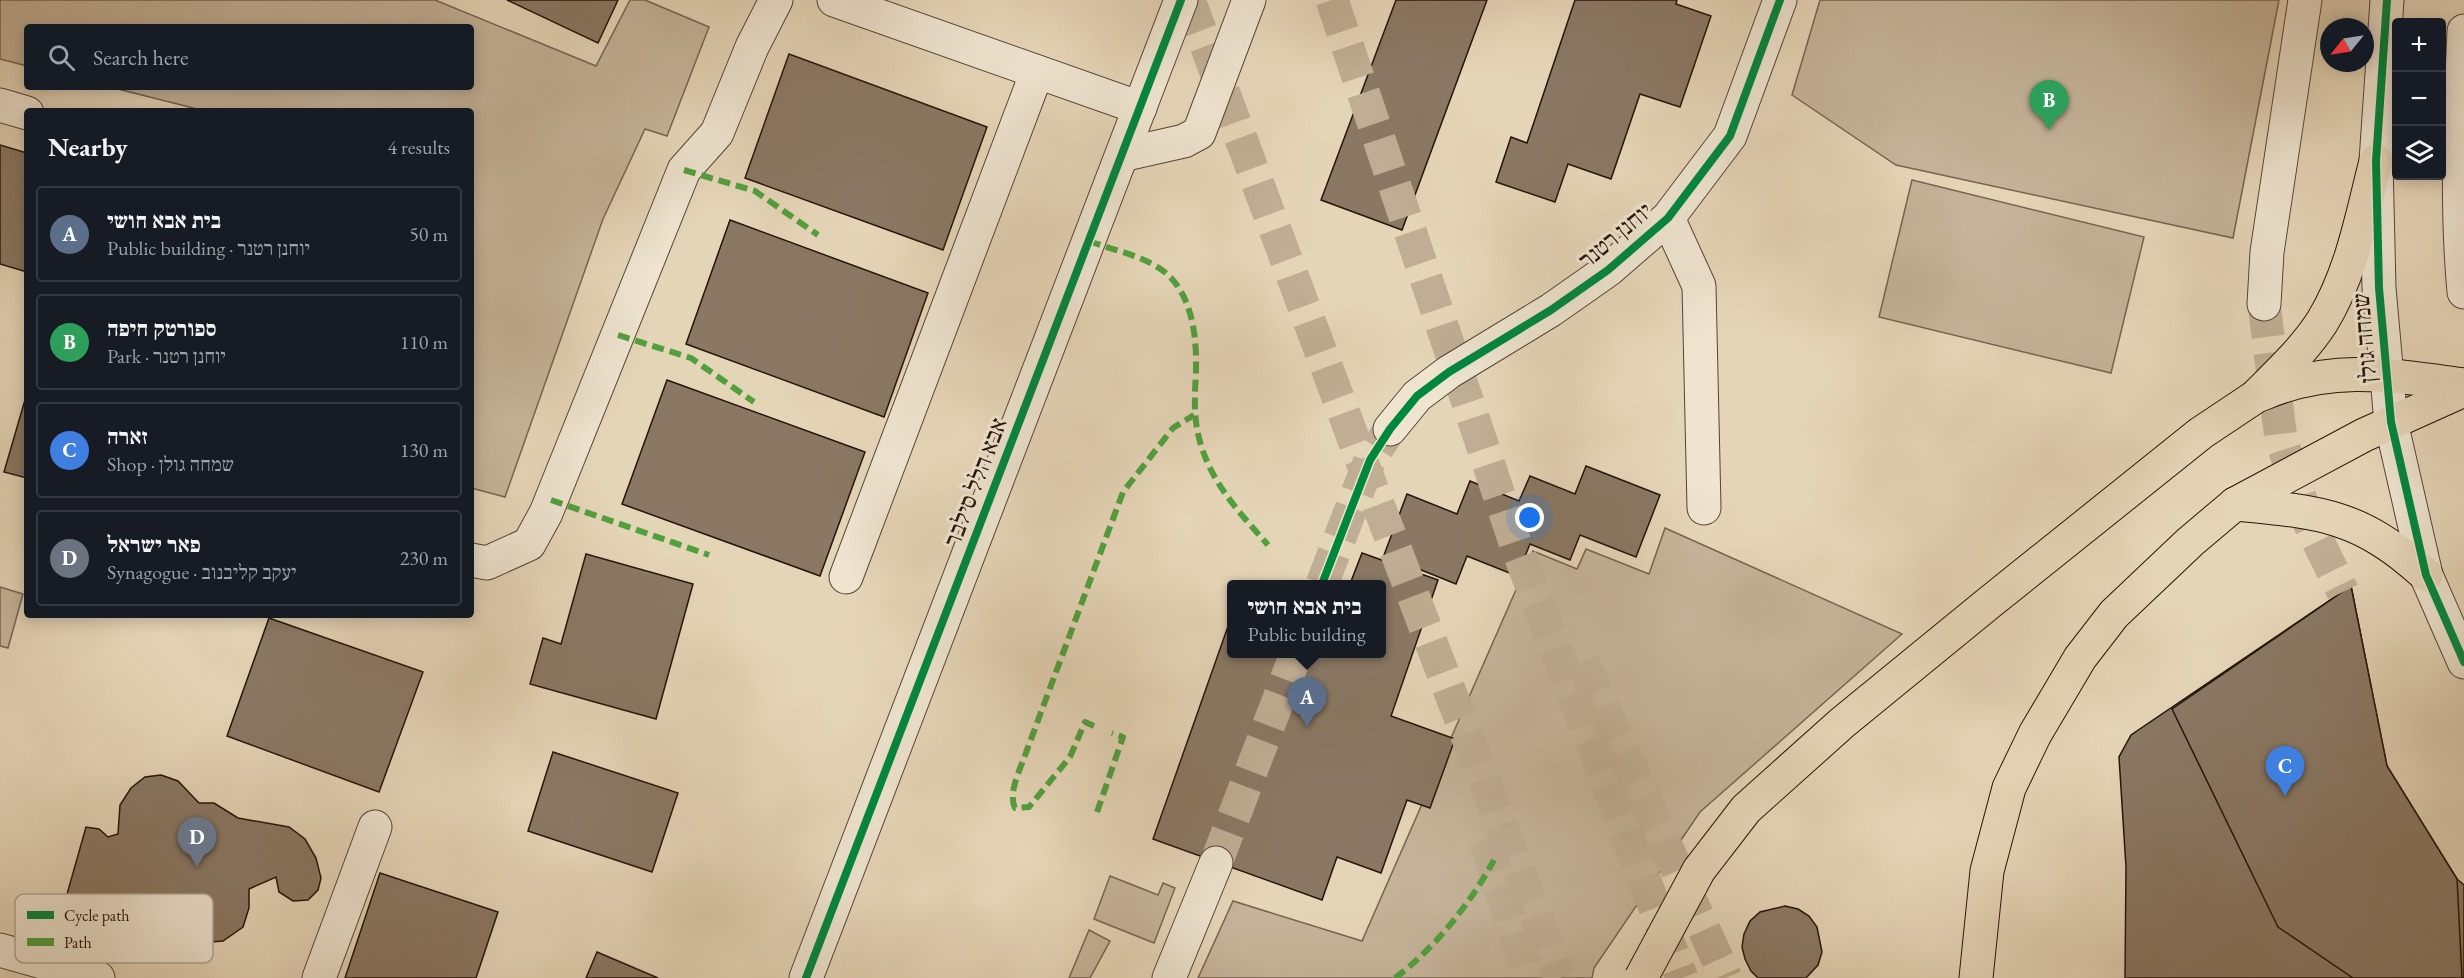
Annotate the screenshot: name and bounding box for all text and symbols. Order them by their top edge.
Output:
north arrow [2320,18,2374,72]
map controls [2392,18,2446,180]
button: + [2392,18,2446,72]
search box [24,24,474,90]
icon: search [45,41,78,74]
text: Search here [93,43,188,72]
button: − [2392,72,2446,126]
pin: B [2030,80,2068,130]
button: layers [2392,126,2446,180]
text: Nearby [48,130,128,164]
text: 4 results [387,134,450,160]
street label: יוחנן רטנר [1572,195,1658,275]
text: בית אבא חושי [107,206,221,235]
text: A [62,221,77,247]
text: 50 m [409,221,448,247]
text: Public building · יוחנן רטנר [107,235,310,261]
street label: שמחה גולן [2345,292,2383,384]
text: ספורטק חיפה [107,314,216,343]
text: B [63,329,76,355]
text: 110 m [400,329,448,355]
text: Park · יוחנן רטנר [107,343,226,369]
street label: אבא הלל סילבר [936,413,1014,551]
text: זארה [107,422,148,451]
text: C [62,437,77,463]
text: 130 m [400,437,448,463]
text: Shop · שמחה גולן [107,451,234,477]
your location [1515,503,1544,532]
text: פאר ישראל [107,530,201,559]
text: D [62,545,77,571]
text: 230 m [400,545,448,571]
text: Synagogue · יעקב קליבנוב [107,559,297,585]
popup [1227,580,1386,658]
text: בית אבא חושי [1247,592,1362,621]
text: Public building [1247,621,1366,647]
pin: A [1288,678,1326,727]
pin: C [2266,746,2304,796]
pin: D [178,818,216,867]
legend [15,894,213,963]
text: Cycle path [64,905,129,926]
text: Path [64,932,92,953]

